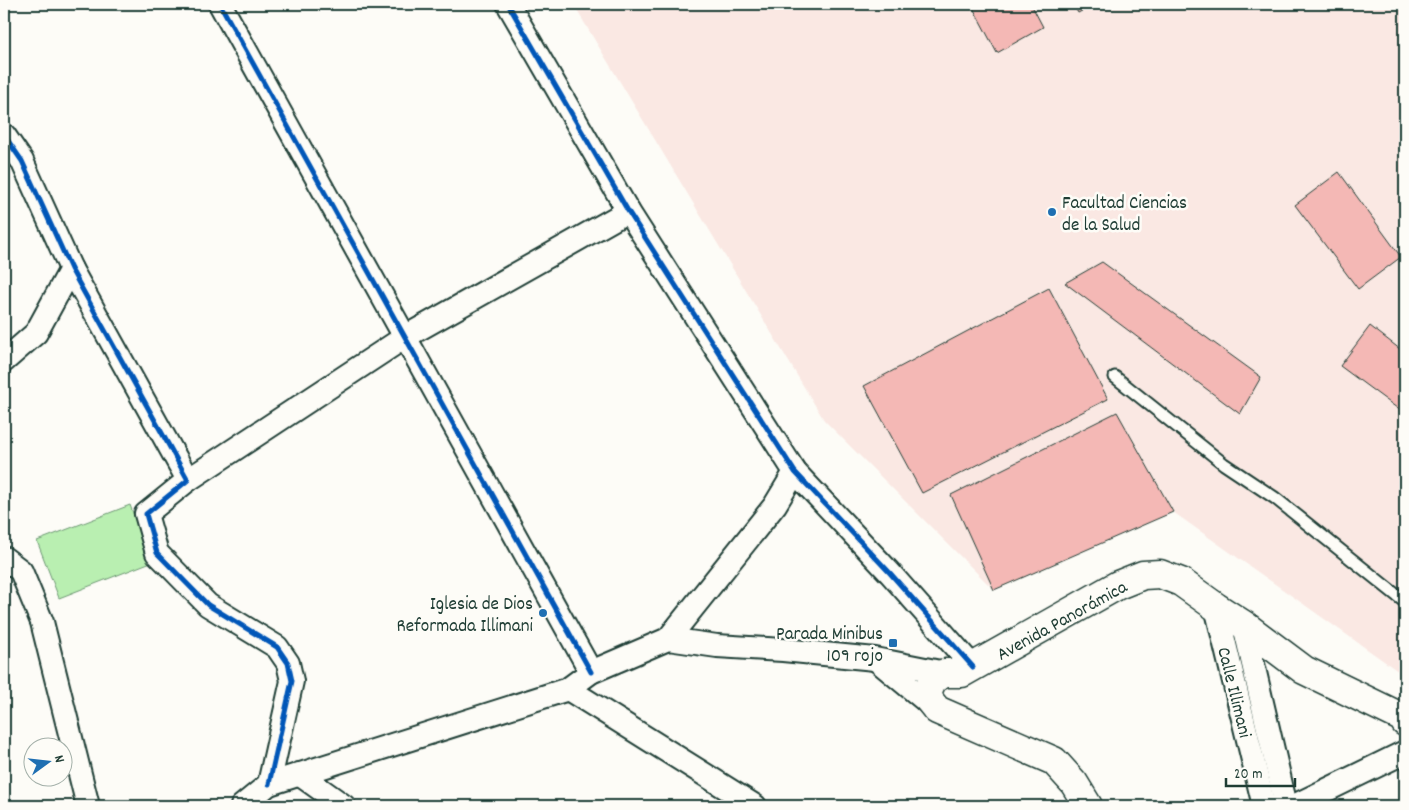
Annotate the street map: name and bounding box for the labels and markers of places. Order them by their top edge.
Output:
place label: Facultad Ciencias de la Salud [1062,191,1187,240]
marker: Facultad Ciencias de la Salud [1046,206,1058,218]
place label: Iglesia de Dios Reformada Illimani [396,592,534,641]
marker: Iglesia de Dios Reformada Illimani [537,607,549,619]
place label: Parada Minibus 109 rojo [776,622,883,671]
marker: Parada Minibus 109 rojo [887,637,899,649]

